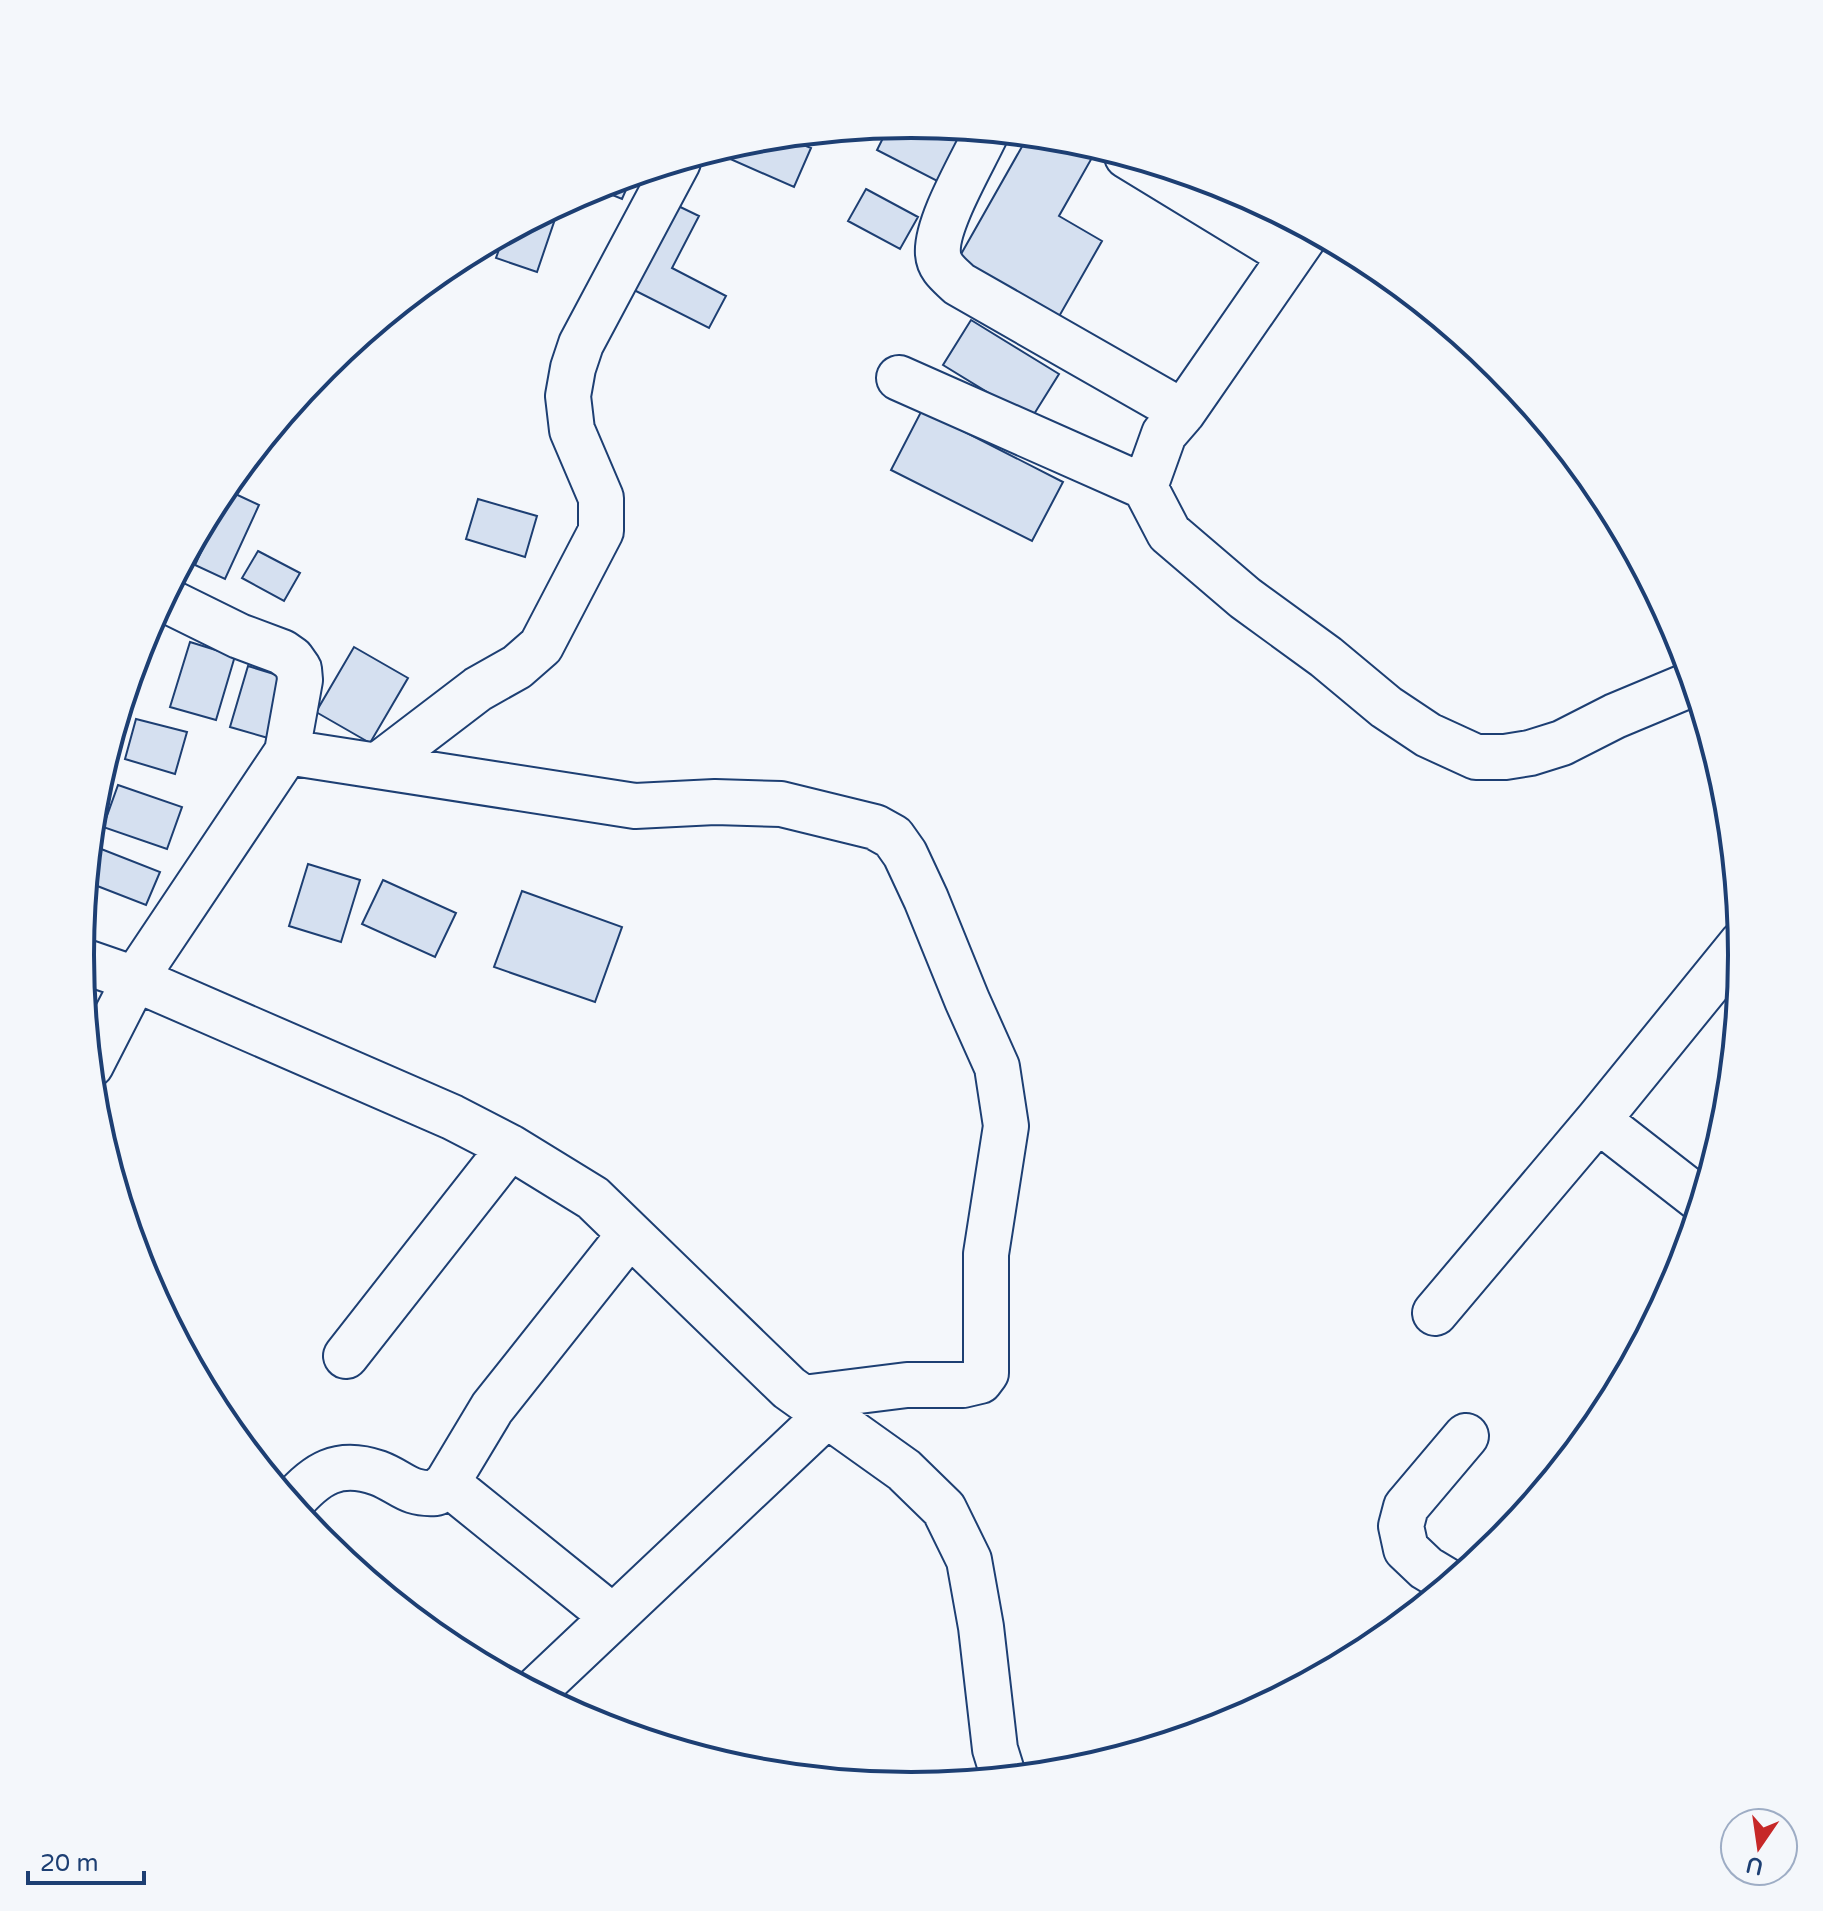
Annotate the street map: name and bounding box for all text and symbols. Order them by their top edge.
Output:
north arrow [1719,1807,1799,1887]
scale bar [28,1835,144,1885]
text: 20 m [40,1849,98,1878]
text: U [1744,1851,1766,1880]

